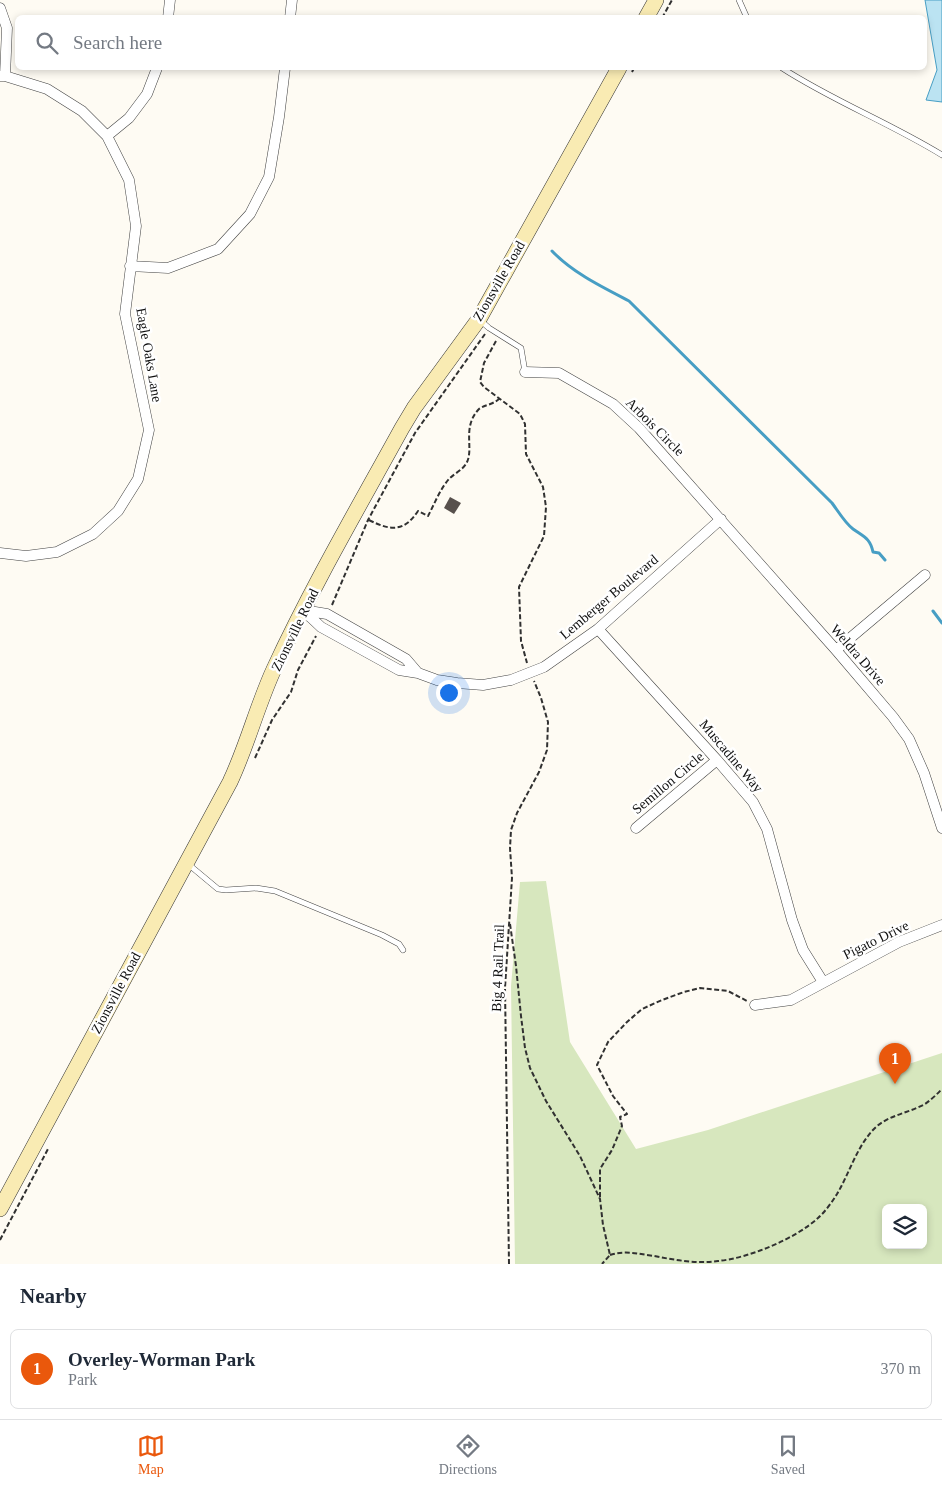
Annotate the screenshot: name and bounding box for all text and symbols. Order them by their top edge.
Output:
search box [15,15,927,70]
icon: search [33,29,61,57]
text: Search here [73,32,162,53]
street label: Zionsville Road [470,238,528,324]
street label: Eagle Oaks Lane [133,307,165,403]
street label: Arbois Circle [623,395,687,459]
street label: Lemberger Boulevard [557,552,661,642]
street label: Zionsville Road [269,586,321,674]
street label: Weldra Drive [828,622,888,688]
your location [436,680,462,706]
street label: Muscadine Way [696,717,766,795]
street label: Semillon Circle [629,749,707,817]
street label: Pigato Drive [841,918,911,962]
street label: Big 4 Rail Trail [489,924,507,1012]
street label: Zionsville Road [88,950,144,1036]
pin: 1 [879,1043,911,1084]
map controls [882,1204,927,1249]
button: layers [882,1204,927,1249]
text: Nearby [20,1284,87,1308]
text: Overley-Worman Park [68,1349,255,1370]
text: 1 [33,1360,41,1377]
text: 370 m [881,1360,921,1377]
text: Park [68,1371,97,1388]
tab: Map [137,1432,165,1478]
tab: Directions [439,1432,497,1478]
tab: Saved [771,1432,805,1478]

